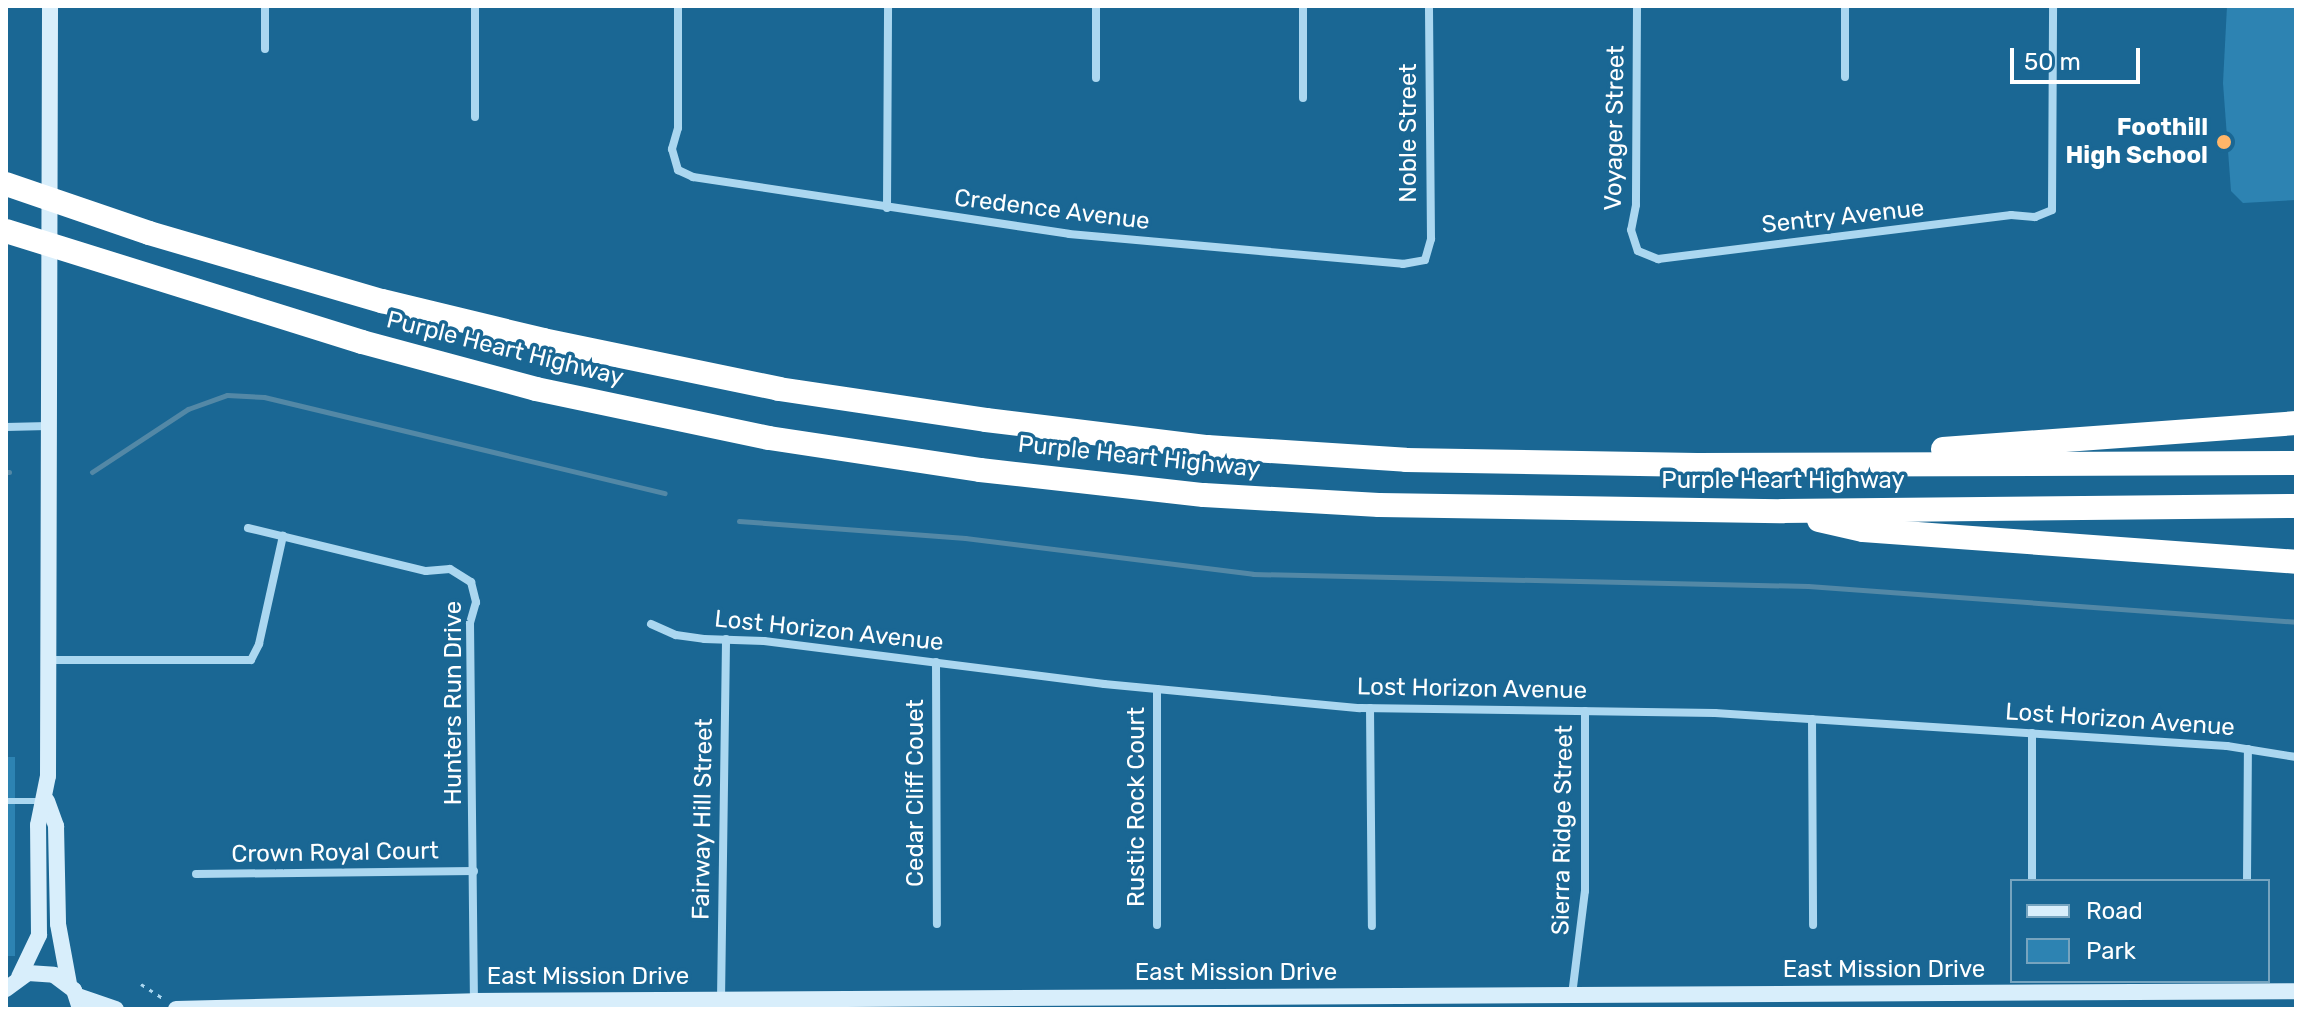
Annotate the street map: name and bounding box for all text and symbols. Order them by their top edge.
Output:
scale bar [2014,32,2144,82]
street label: Voyager Street [1599,45,1631,211]
text: 50 m [2024,48,2081,76]
street label: Noble Street [1395,63,1423,203]
place label: Foothill High School [2065,114,2208,170]
marker: Foothill High School [2215,133,2233,151]
street label: Credence Avenue [952,184,1152,236]
street label: Sentry Avenue [1760,194,1926,240]
street label: Purple Heart Highway [383,306,627,392]
street label: Purple Heart Highway [1016,430,1262,484]
street label: Purple Heart Highway [1661,467,1905,495]
street label: Hunters Run Drive [440,601,468,805]
street label: Lost Horizon Avenue [713,605,945,657]
street label: Lost Horizon Avenue [1356,673,1588,705]
street label: Lost Horizon Avenue [2004,698,2236,742]
street label: Cedar Cliff Couet [902,699,930,887]
street label: Rustic Rock Court [1123,707,1151,907]
street label: Fairway Hill Street [687,718,719,920]
street label: Sierra Ridge Street [1547,725,1579,935]
street label: Crown Royal Court [231,837,439,869]
legend [2010,879,2270,983]
text: Road [2086,897,2143,925]
text: Park [2086,937,2136,965]
street label: East Mission Drive [1783,956,1985,984]
street label: East Mission Drive [1135,959,1337,987]
street label: East Mission Drive [487,963,689,991]

